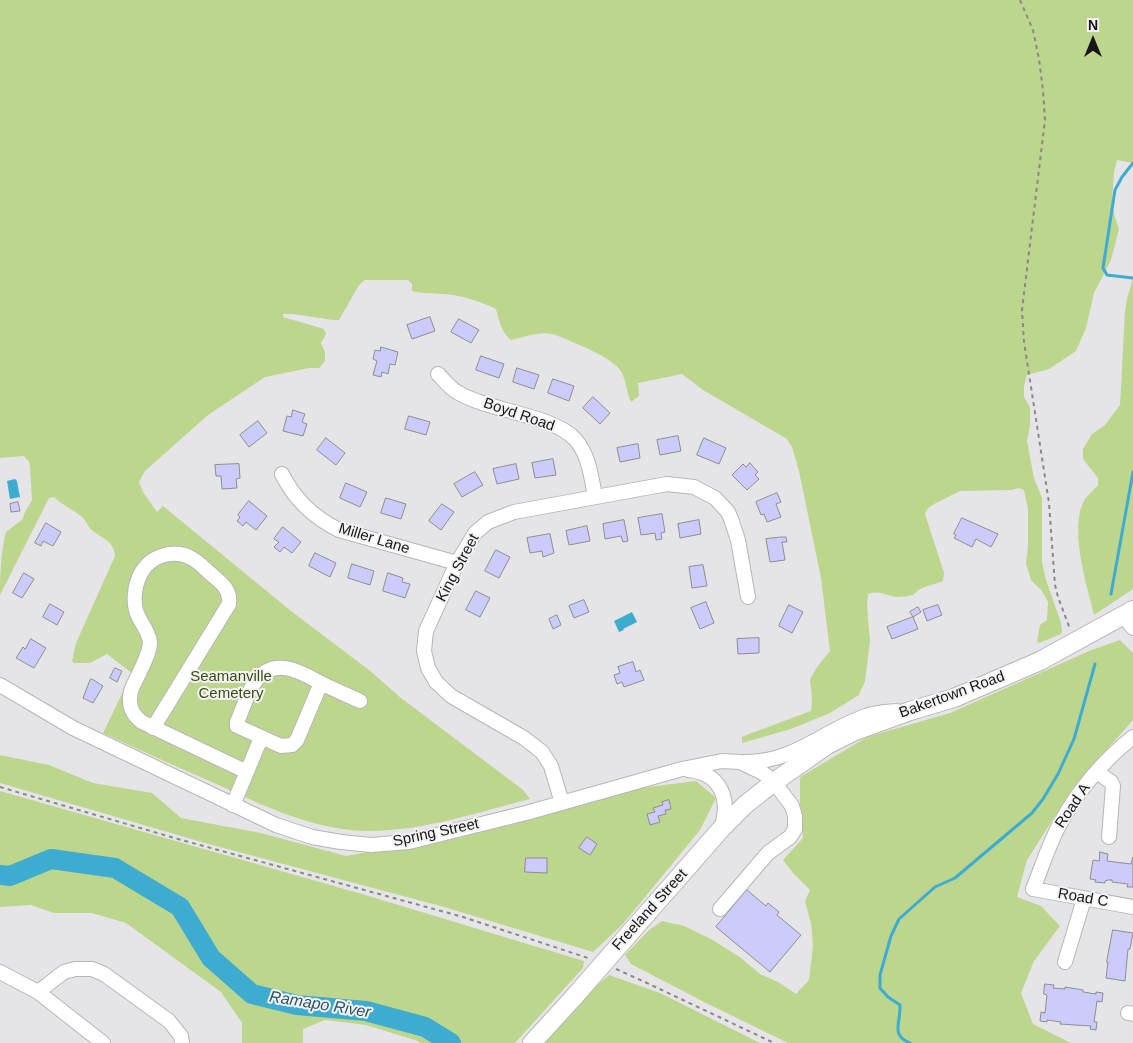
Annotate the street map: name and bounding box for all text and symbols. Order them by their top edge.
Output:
north arrow [1068,15,1118,65]
text: N [1088,17,1098,33]
street label: Boyd Road [481,394,557,436]
street label: Miller Lane [336,520,412,558]
street label: King Street [433,531,483,605]
park label: Seamanville Cemetery [190,668,272,703]
street label: Bakertown Road [897,668,1007,722]
street label: Road A [1052,780,1094,832]
street label: Spring Street [391,815,481,851]
street label: Freeland Street [609,866,691,954]
street label: Road C [1056,885,1110,911]
water label: Ramapo River [268,988,372,1022]

